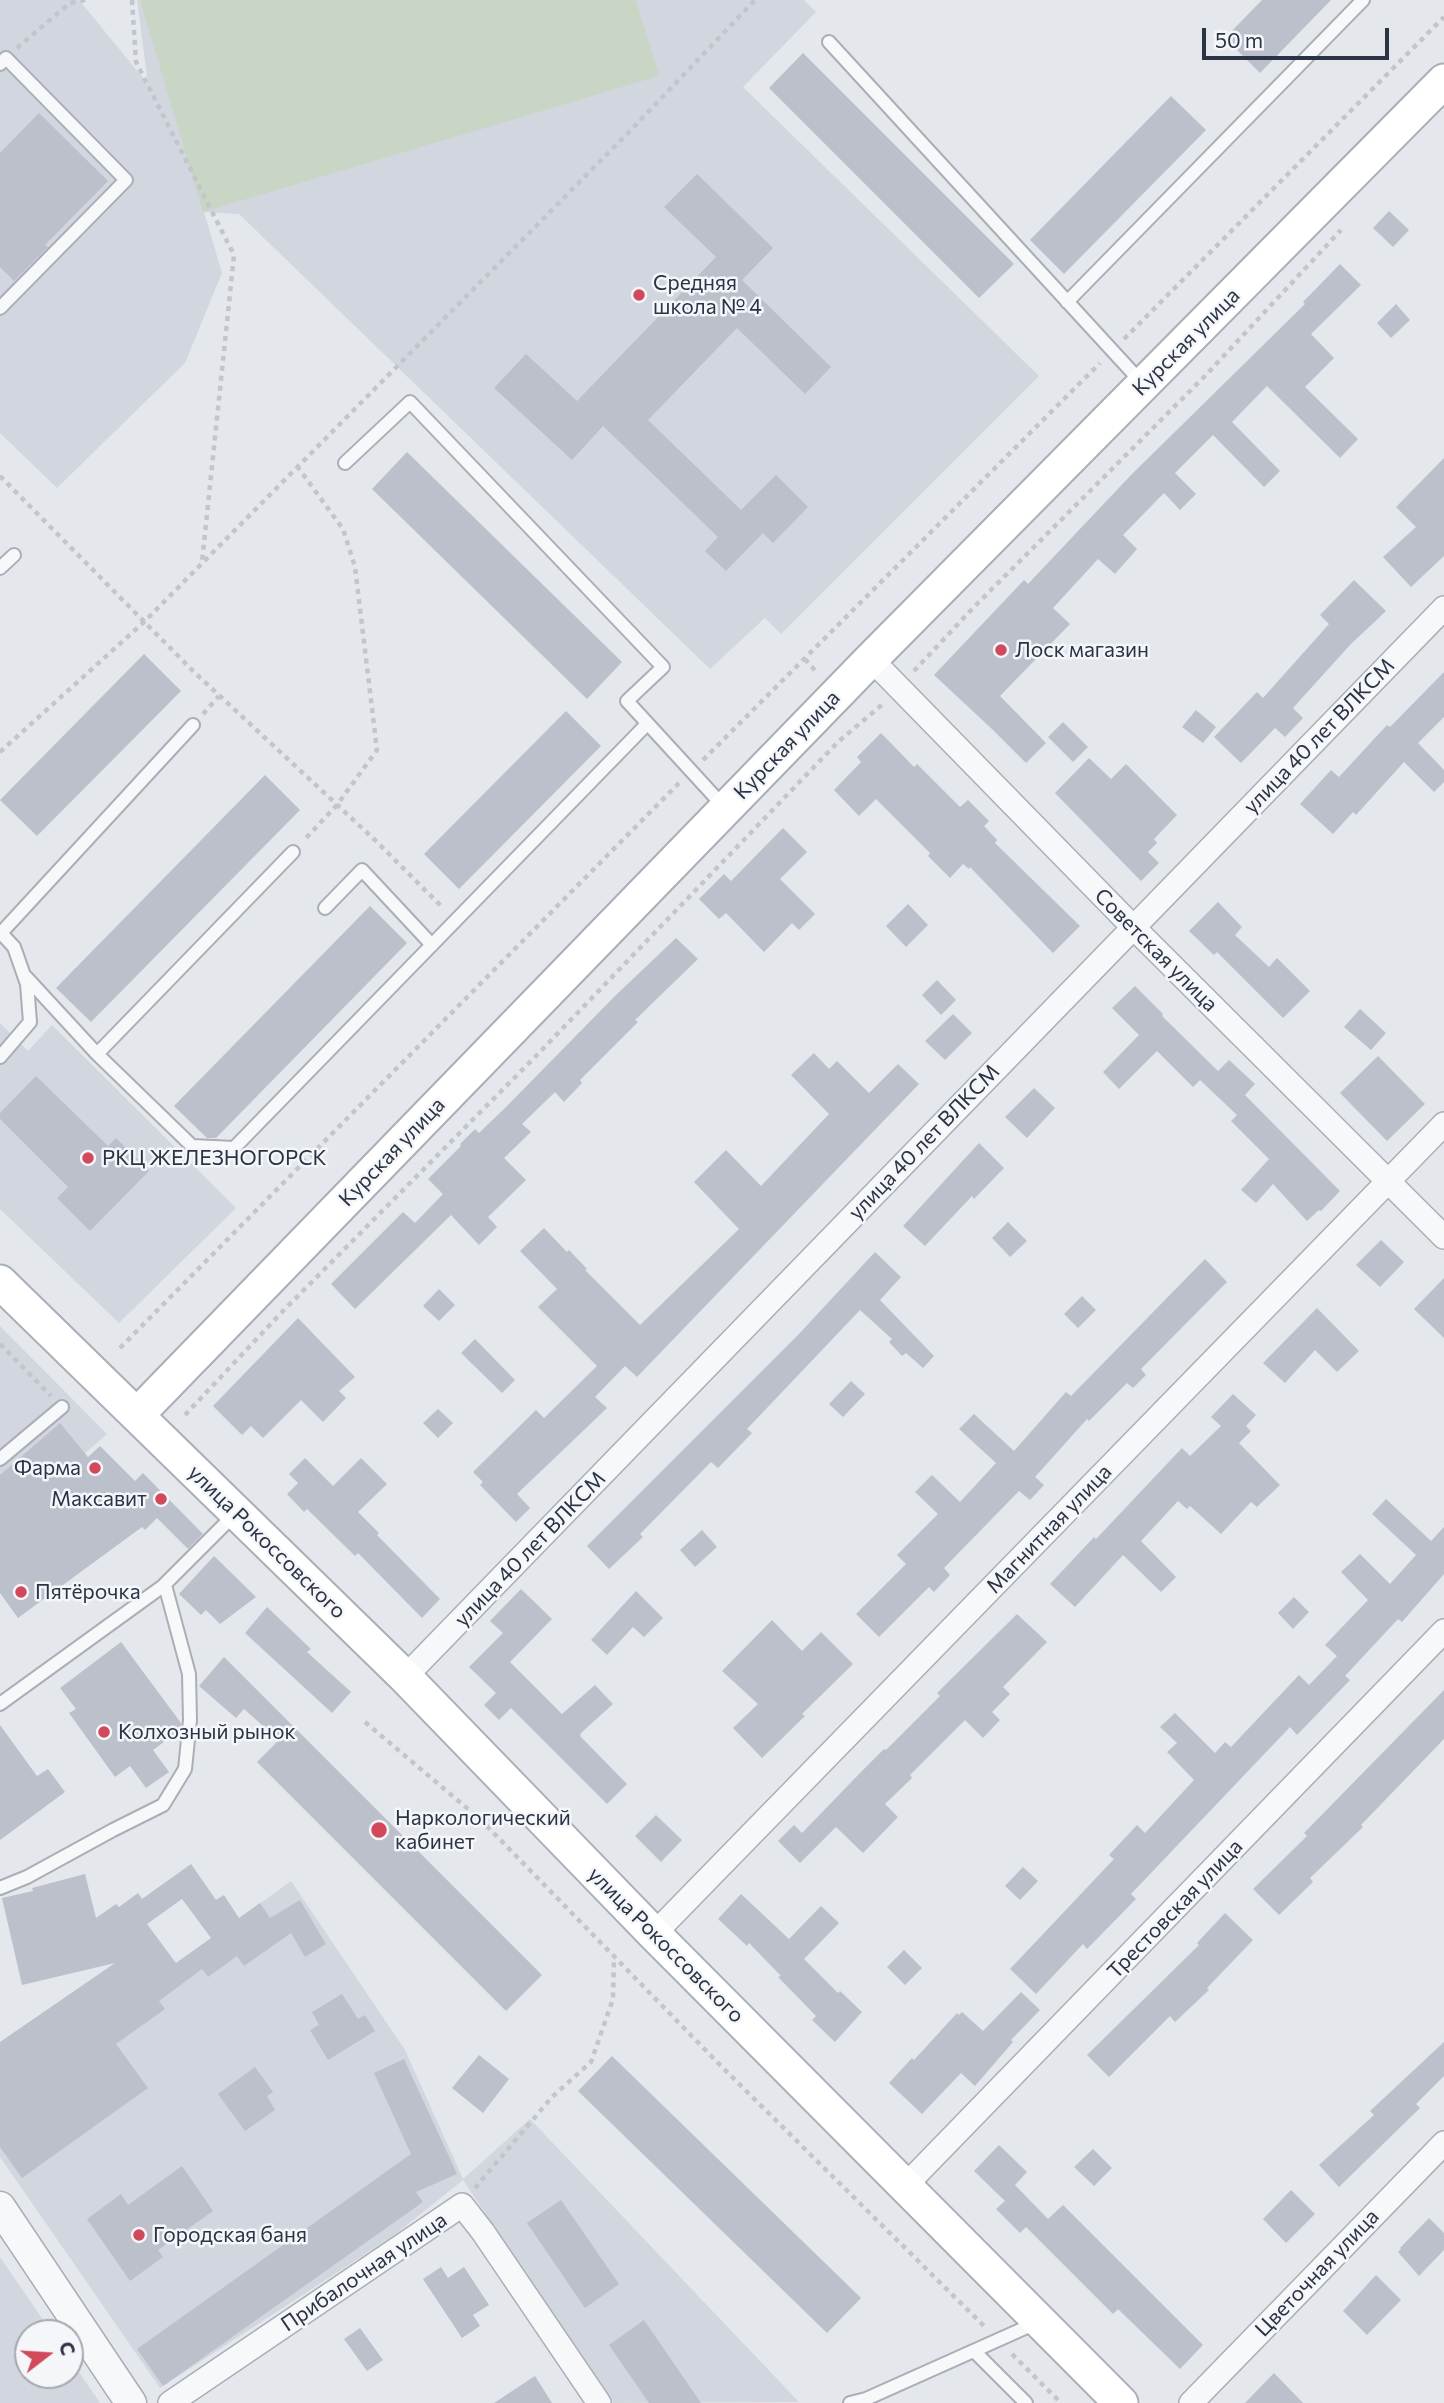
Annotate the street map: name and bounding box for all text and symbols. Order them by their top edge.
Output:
scale bar [1206,14,1393,58]
text: 50 m [1215,27,1263,52]
place label: Средняя школа № 4 [653,270,762,320]
street label: Курская улица [1127,283,1245,401]
marker: Средняя школа № 4 [631,287,647,303]
place label: Лоск магазин [1015,637,1149,663]
marker: Лоск магазин [993,642,1009,658]
street label: улица 40 лет ВЛКСМ [1238,653,1400,819]
street label: Курская улица [729,685,845,805]
street label: Советская улица [1089,883,1223,1017]
street label: улица 40 лет ВЛКСМ [843,1059,1005,1225]
street label: Курская улица [334,1092,450,1212]
place label: РКЦ ЖЕЛЕЗНОГОРСК [102,1145,327,1171]
marker: РКЦ ЖЕЛЕЗНОГОРСК [80,1150,96,1166]
place label: Фарма [14,1455,81,1481]
street label: Магнитная улица [981,1459,1117,1599]
marker: Фарма [87,1460,103,1476]
street label: улица Рокоссовского [183,1460,351,1624]
street label: улица 40 лет ВЛКСМ [449,1466,611,1632]
place label: Максавит [51,1486,147,1512]
marker: Максавит [153,1491,169,1507]
place label: Пятёрочка [35,1579,141,1605]
marker: Пятёрочка [13,1584,29,1600]
place label: Колхозный рынок [118,1719,296,1745]
marker: Колхозный рынок [96,1724,112,1740]
place label: Наркологический кабинет [395,1805,571,1855]
marker: Наркологический кабинет [369,1820,389,1840]
street label: Трестовская улица [1102,1834,1248,1984]
street label: улица Рокоссовского [583,1862,749,2028]
street label: Цветочная улица [1250,2204,1384,2342]
street label: Прибалочная улица [276,2207,452,2337]
place label: Городская баня [153,2222,307,2248]
marker: Городская баня [131,2227,147,2243]
north arrow [14,2319,84,2389]
text: С [55,2339,81,2358]

